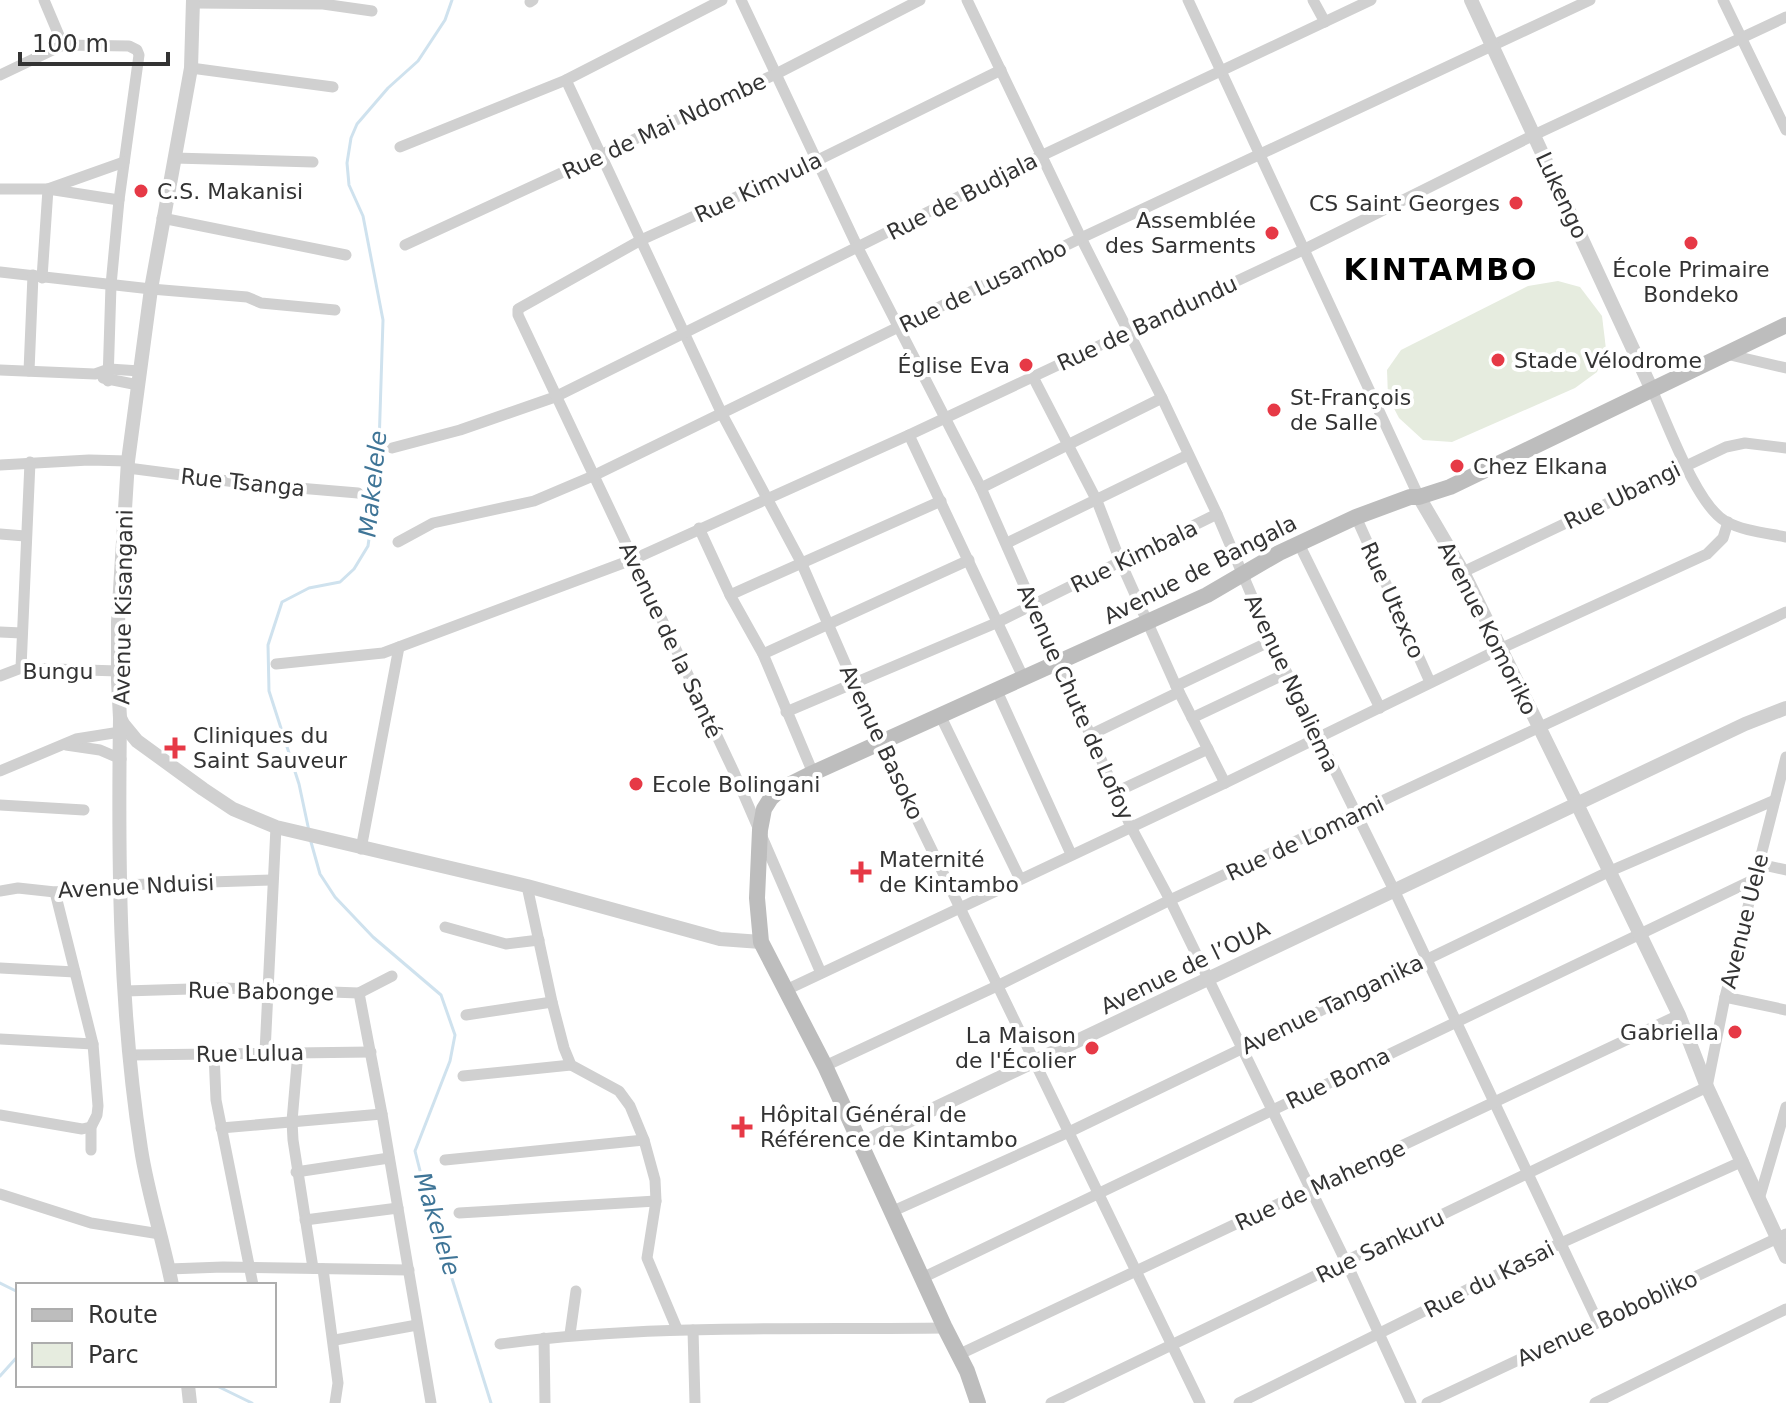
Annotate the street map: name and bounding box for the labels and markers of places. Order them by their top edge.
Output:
place label: C.S. Makanisi [157,179,303,204]
marker: C.S. Makanisi [132,182,150,200]
place label: CS Saint Georges [1309,191,1500,216]
marker: CS Saint Georges [1507,194,1525,212]
place label: Assemblée des Sarments [1105,208,1256,258]
marker: Assemblée des Sarments [1263,224,1281,242]
marker: École Primaire Bondeko [1682,234,1700,252]
place label: École Primaire Bondeko [1612,257,1770,307]
place label: Stade Vélodrome [1514,348,1702,373]
marker: Stade Vélodrome [1489,351,1507,369]
place label: Église Eva [898,353,1010,378]
marker: Église Eva [1017,356,1035,374]
place label: St-François de Salle [1290,385,1411,435]
marker: St-François de Salle [1265,401,1283,419]
place label: Chez Elkana [1473,454,1608,479]
marker: Chez Elkana [1448,457,1466,475]
place label: Cliniques du Saint Sauveur [193,723,348,773]
marker: Cliniques du Saint Sauveur [164,737,186,759]
place label: Ecole Bolingani [652,772,820,797]
marker: Ecole Bolingani [627,775,645,793]
place label: Maternité de Kintambo [879,847,1019,897]
marker: Maternité de Kintambo [850,861,872,883]
place label: Gabriella [1620,1020,1719,1045]
place label: La Maison de l'Écolier [955,1023,1077,1073]
marker: Gabriella [1726,1023,1744,1041]
marker: La Maison de l'Écolier [1083,1039,1101,1057]
place label: Hôpital Général de Référence de Kintambo [760,1102,1018,1152]
marker: Hôpital Général de Référence de Kintambo [731,1116,753,1138]

